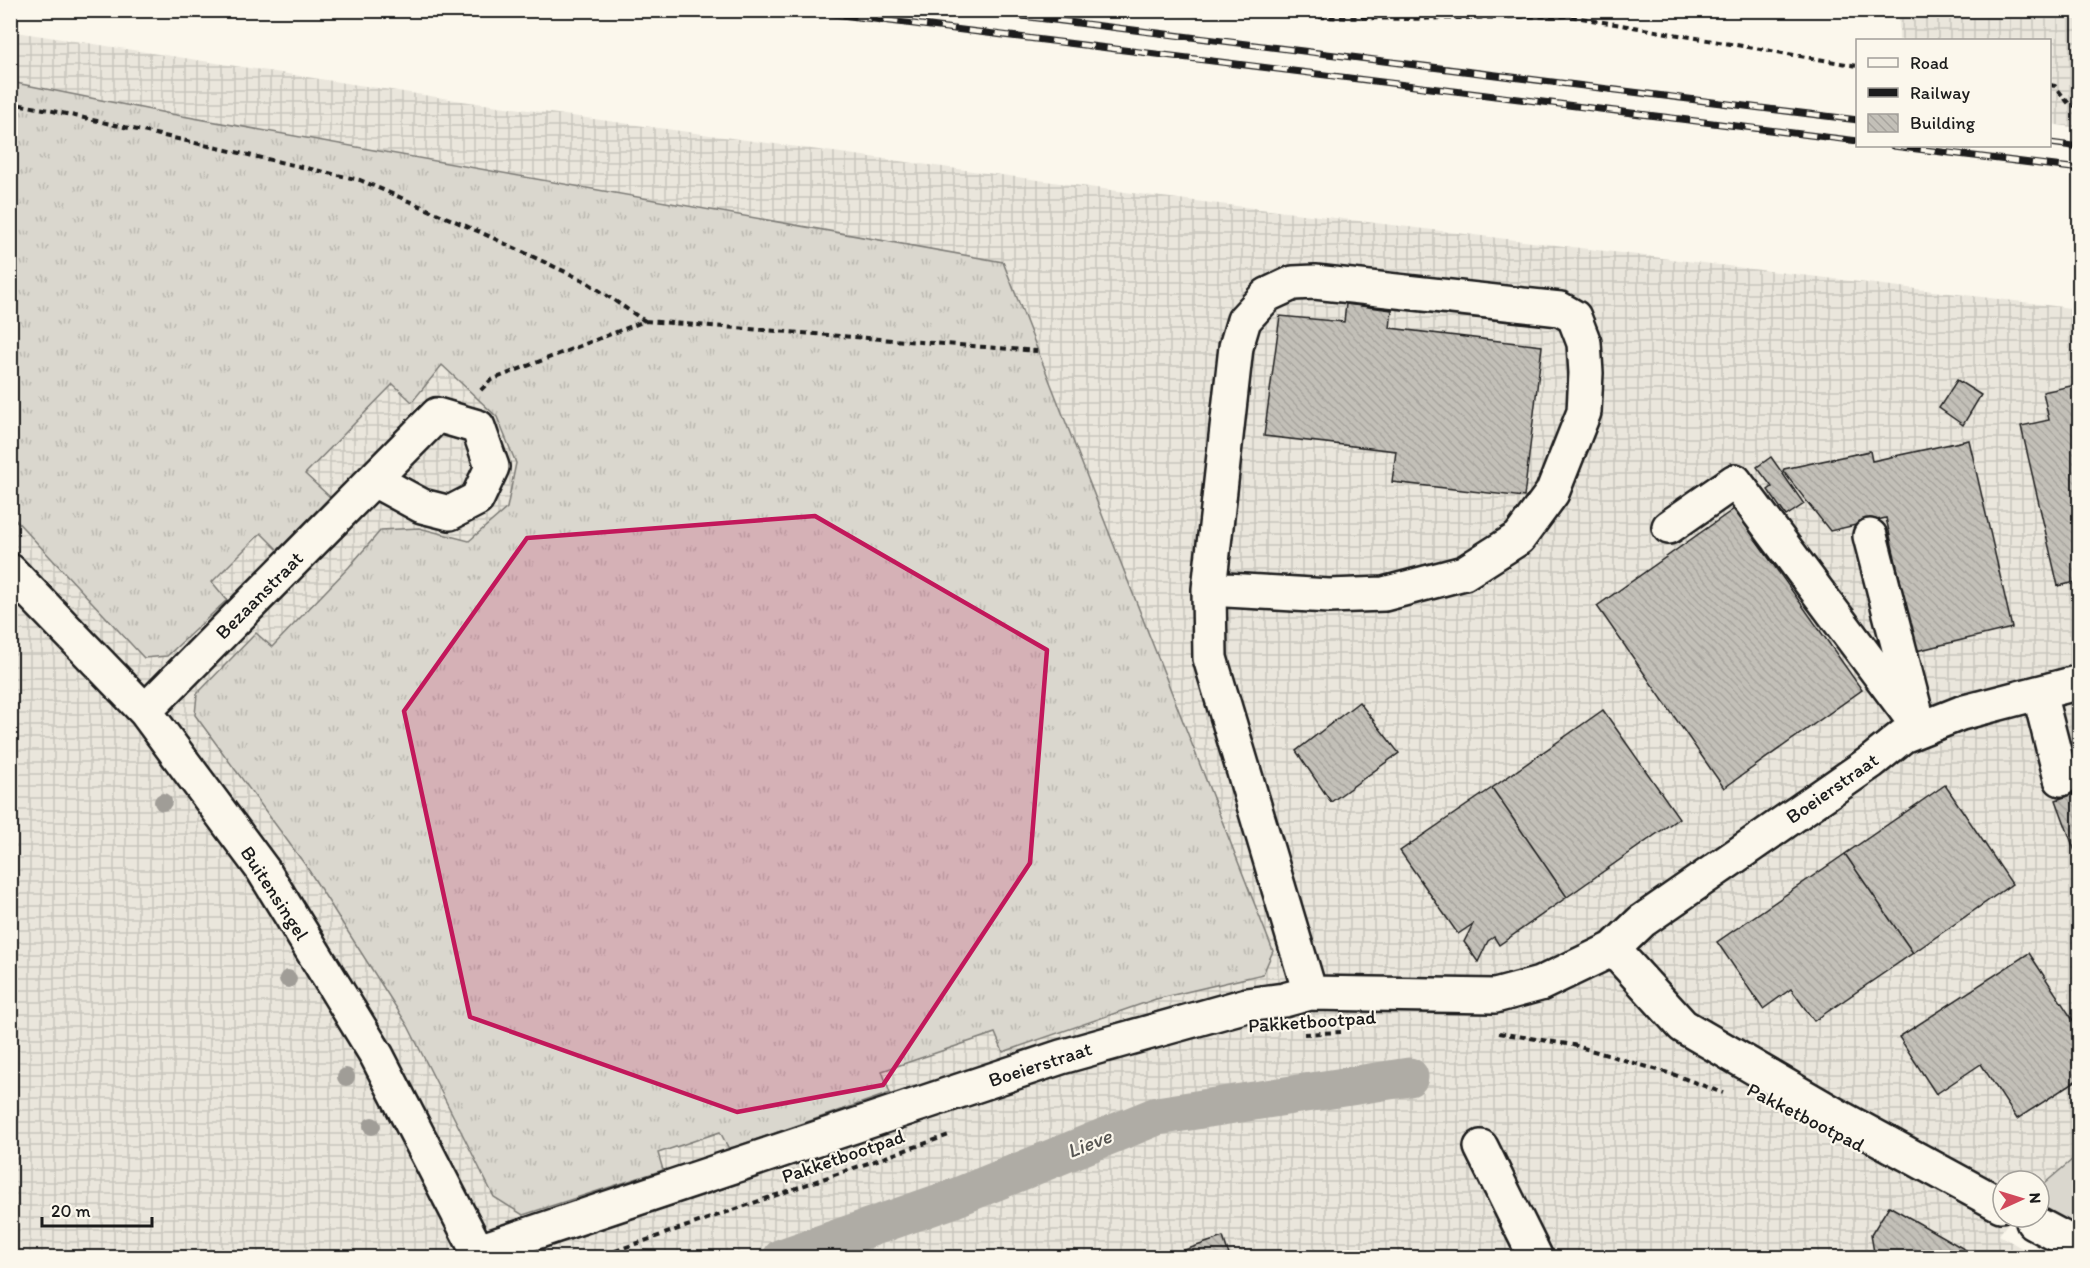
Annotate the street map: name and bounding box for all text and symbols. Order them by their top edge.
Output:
legend [1856,39,2051,147]
text: Road [1910,52,1949,74]
text: Railway [1910,82,1971,104]
text: Building [1910,112,1976,134]
street label: Bezaanstraat [210,546,308,644]
street label: Boeierstraat [1781,747,1883,829]
street label: Buitensingel [236,841,315,945]
street label: Pakketbootpad [1247,1005,1377,1037]
street label: Boeierstraat [985,1036,1095,1092]
street label: Pakketbootpad [1743,1077,1869,1157]
water label: Lieve [1063,1123,1116,1163]
street label: Pakketbootpad [778,1124,908,1188]
north arrow [1991,1169,2051,1229]
scale bar [42,1190,152,1228]
text: N [2026,1192,2045,1204]
text: 20 m [51,1200,91,1222]

